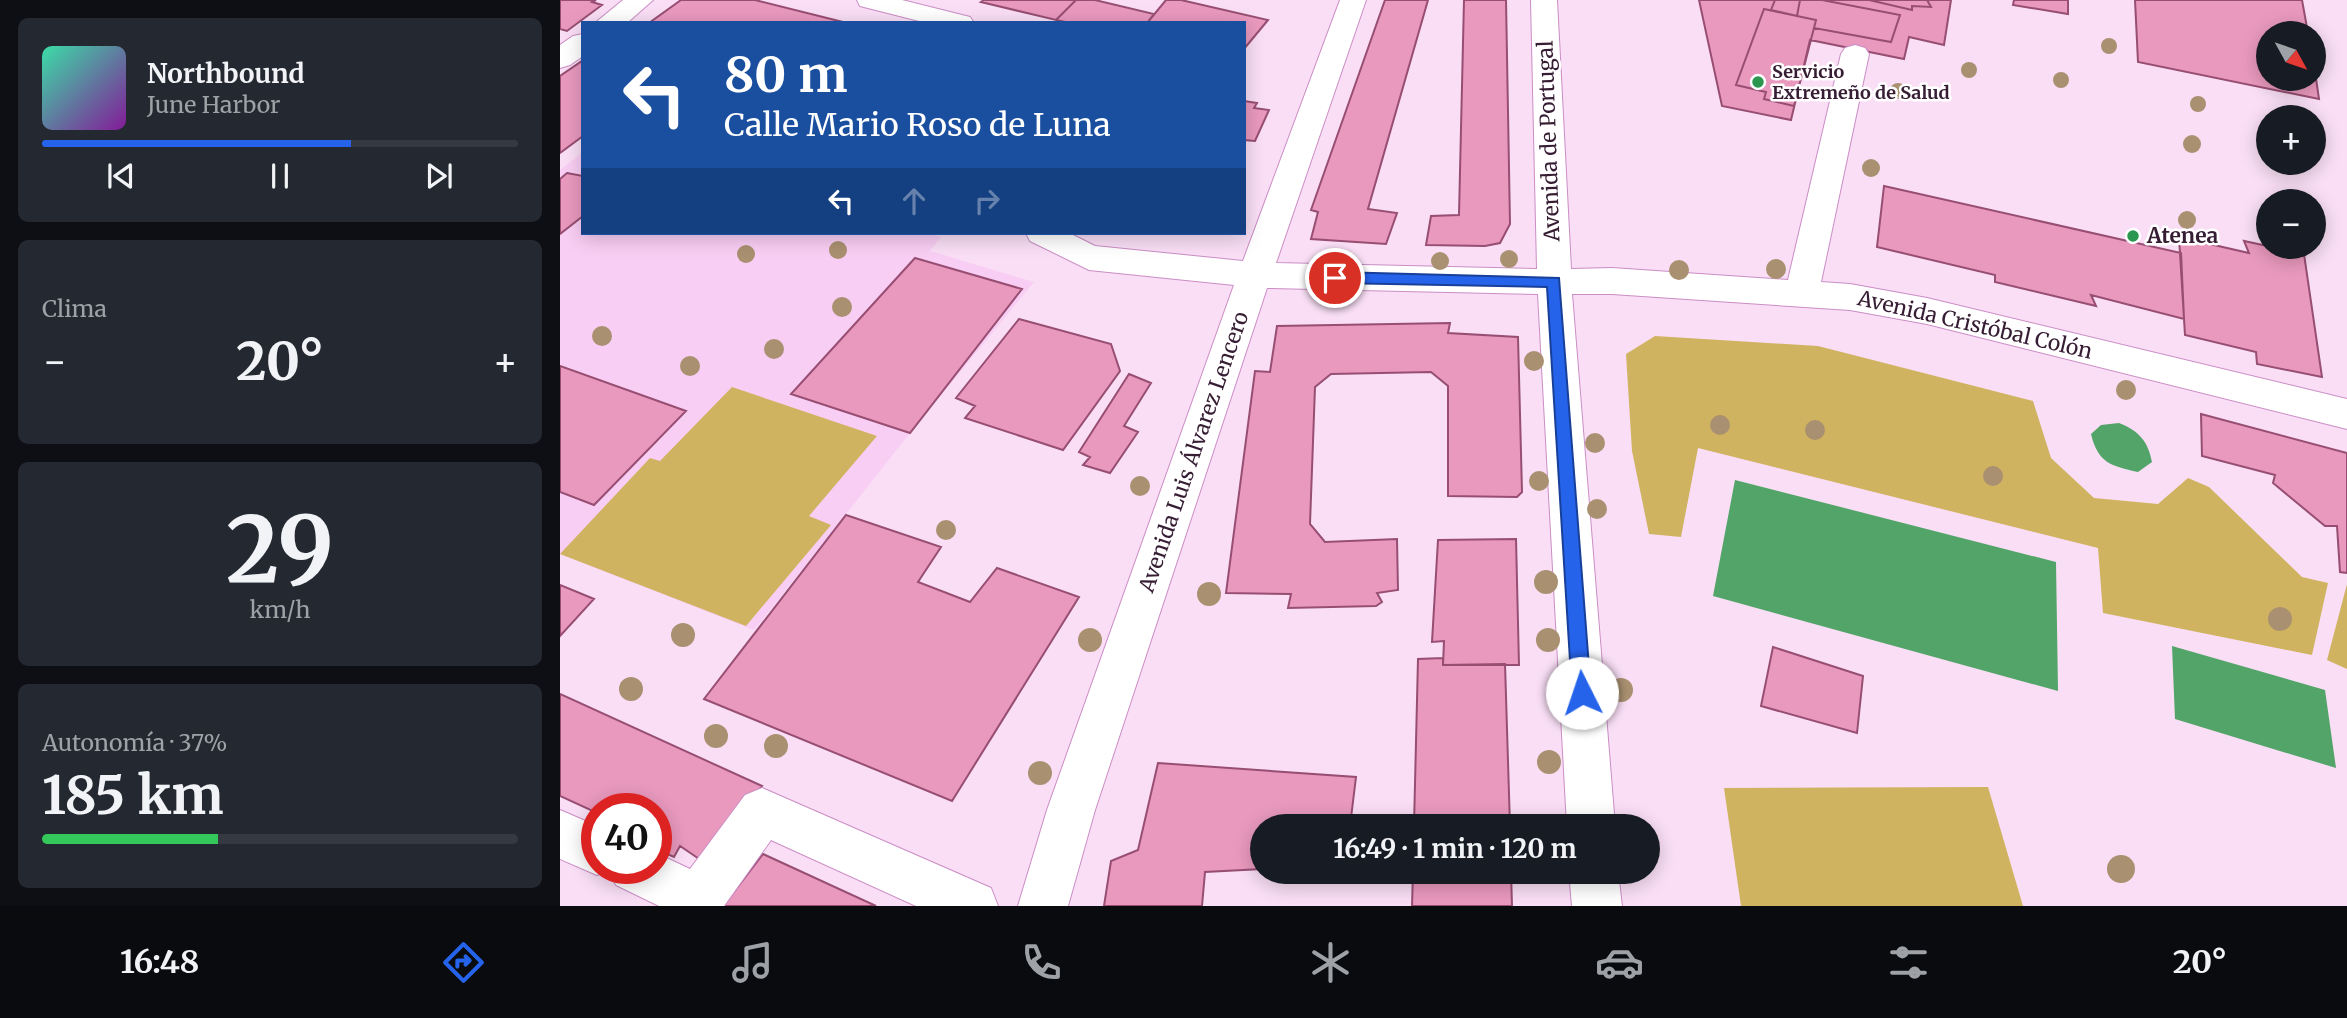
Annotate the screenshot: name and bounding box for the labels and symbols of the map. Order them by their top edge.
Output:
north arrow [2256,21,2326,91]
street label: Avenida de Portugal [1531,40,1566,243]
place label: Servicio Extremeño de Salud [1772,60,1950,104]
marker: Servicio Extremeño de Salud [1750,74,1766,90]
place label: Atenea [2146,222,2218,249]
marker: Atenea [2125,228,2141,244]
pin [1305,248,1365,308]
street label: Avenida Cristóbal Colón [1854,284,2095,365]
street label: Avenida Luis Álvarez Lencero [1131,308,1254,597]
position arrow [1545,656,1619,730]
speed limit sign: 40 [581,793,672,884]

